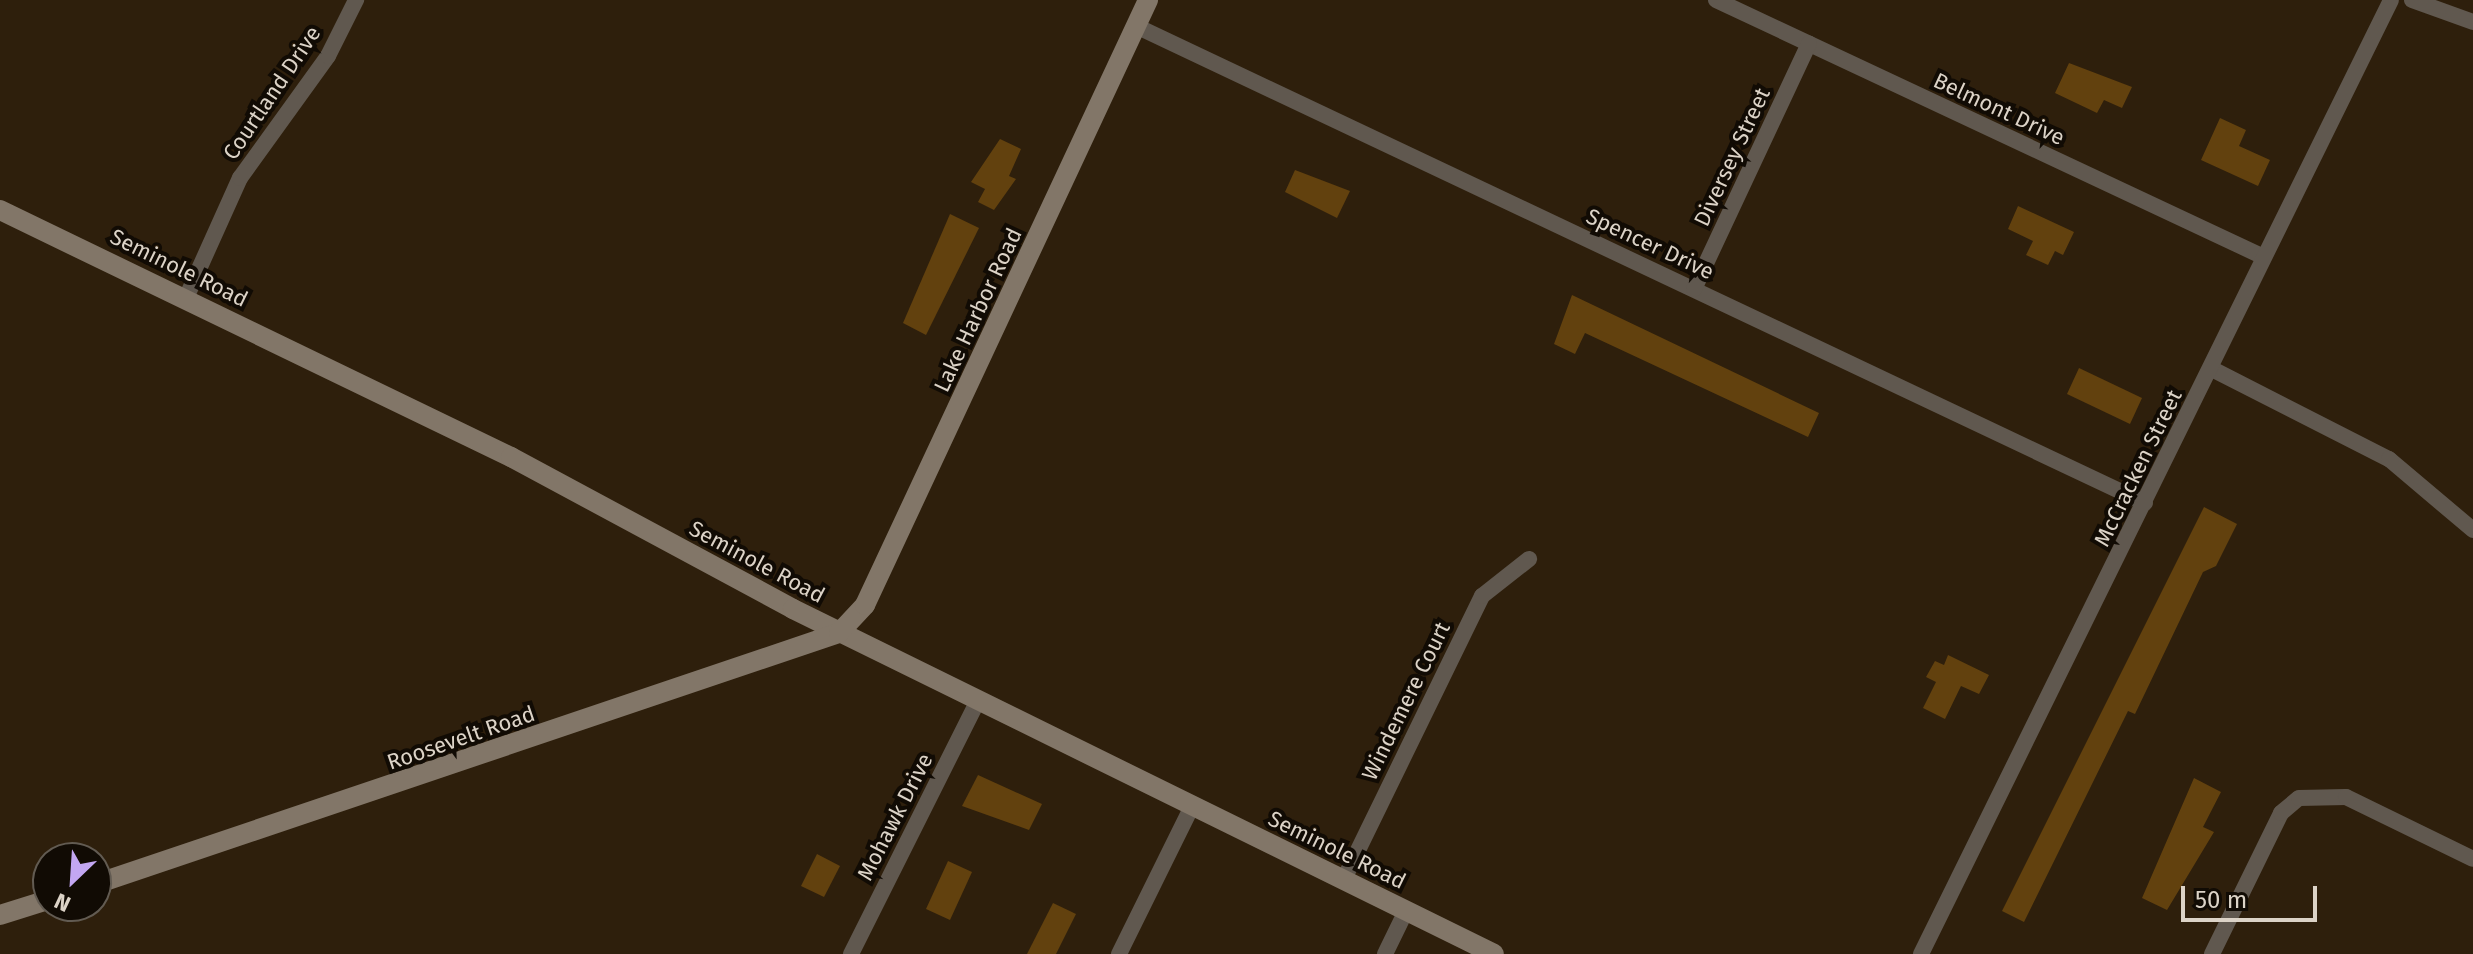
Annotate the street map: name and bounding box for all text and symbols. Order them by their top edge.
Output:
street label: Courtland Drive [218,21,326,165]
street label: Belmont Drive [1929,67,2069,151]
street label: Diversey Street [1688,84,1776,230]
street label: Spencer Drive [1582,203,1718,285]
street label: Seminole Road [106,223,252,313]
street label: Lake Harbor Road [928,224,1028,396]
street label: McCracken Street [2089,385,2187,551]
street label: Seminole Road [685,515,829,609]
street label: Windemere Court [1356,618,1456,784]
street label: Roosevelt Road [384,700,538,776]
street label: Mohawk Drive [852,749,938,885]
street label: Seminole Road [1264,805,1410,895]
north arrow [32,842,112,922]
scale bar [2185,870,2321,920]
text: 50 m [2195,886,2247,914]
text: N [50,887,75,918]

